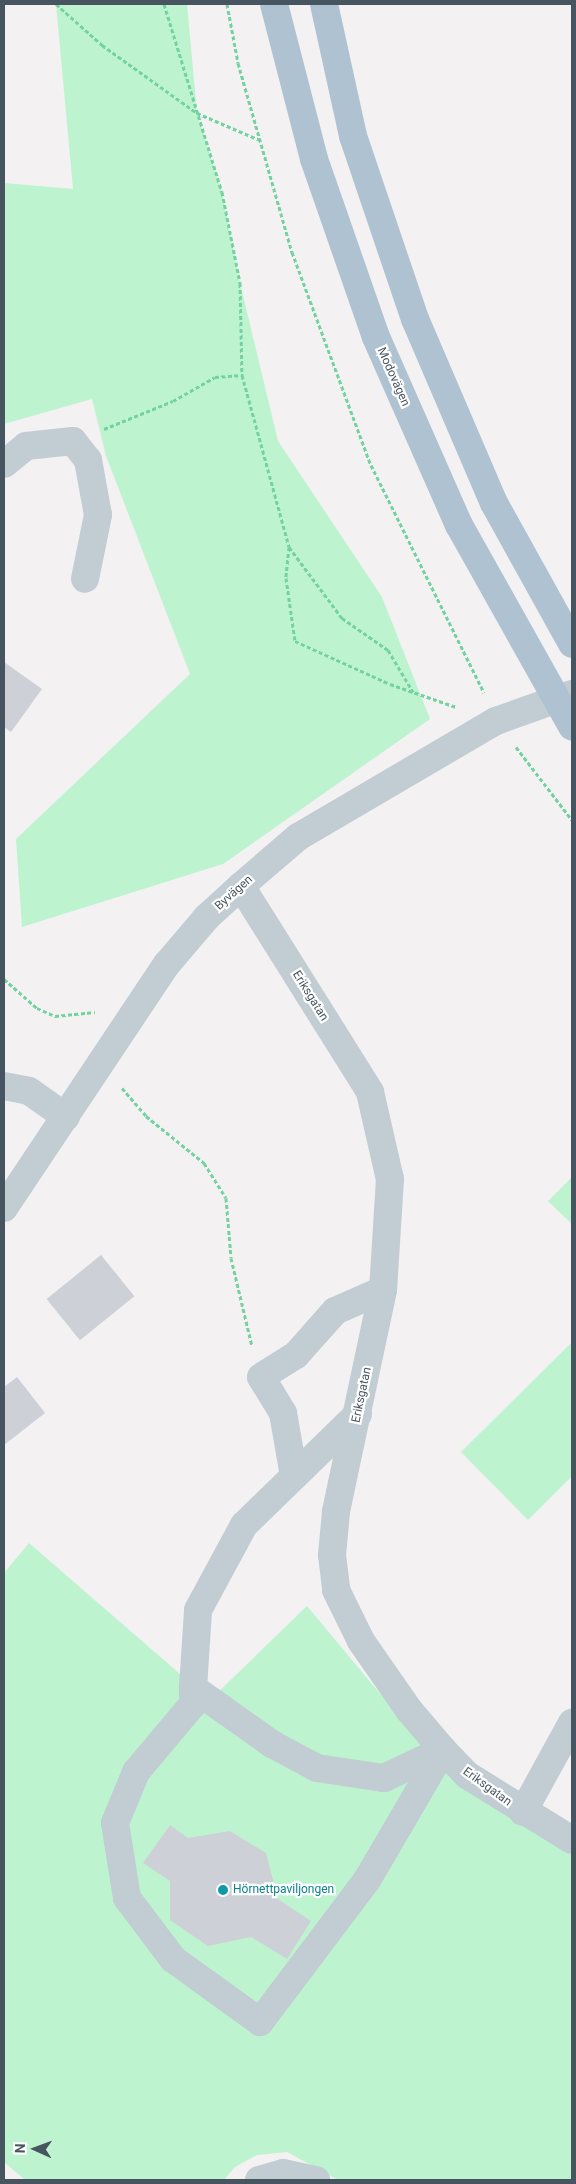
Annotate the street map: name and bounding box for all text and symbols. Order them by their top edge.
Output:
street label: Modovägen [374,345,412,409]
street label: Byvägen [212,873,256,913]
street label: Eriksgatan [289,968,331,1024]
street label: Eriksgatan [349,1366,375,1424]
street label: Eriksgatan [460,1765,514,1809]
place label: Hörnettpaviljongen [233,1883,334,1897]
marker: Hörnettpaviljongen [217,1884,229,1896]
north arrow [10,2124,60,2174]
text: N [12,2143,28,2154]

